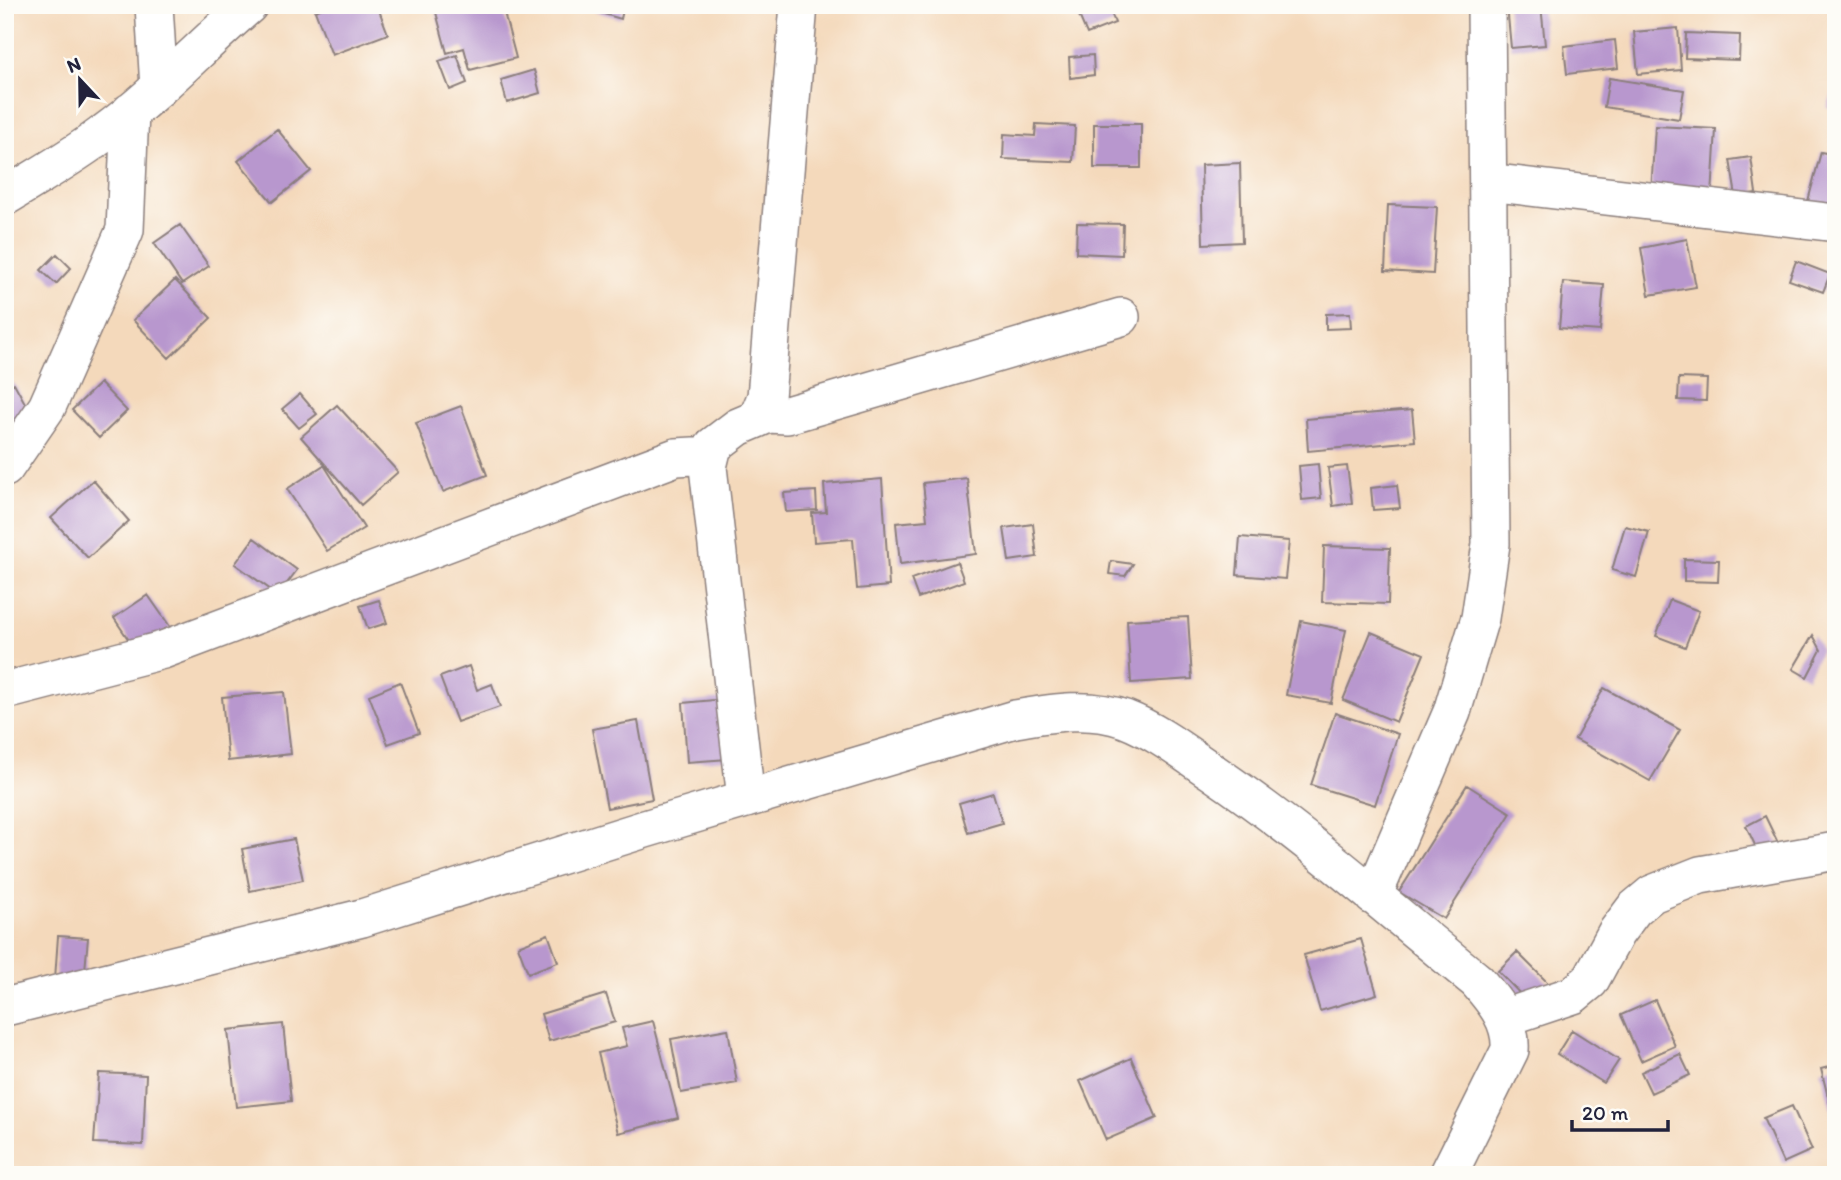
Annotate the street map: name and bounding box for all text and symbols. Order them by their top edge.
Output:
north arrow [46,46,116,116]
text: N [64,52,84,78]
scale bar [1572,1089,1668,1133]
text: 20 m [1582,1100,1629,1125]

